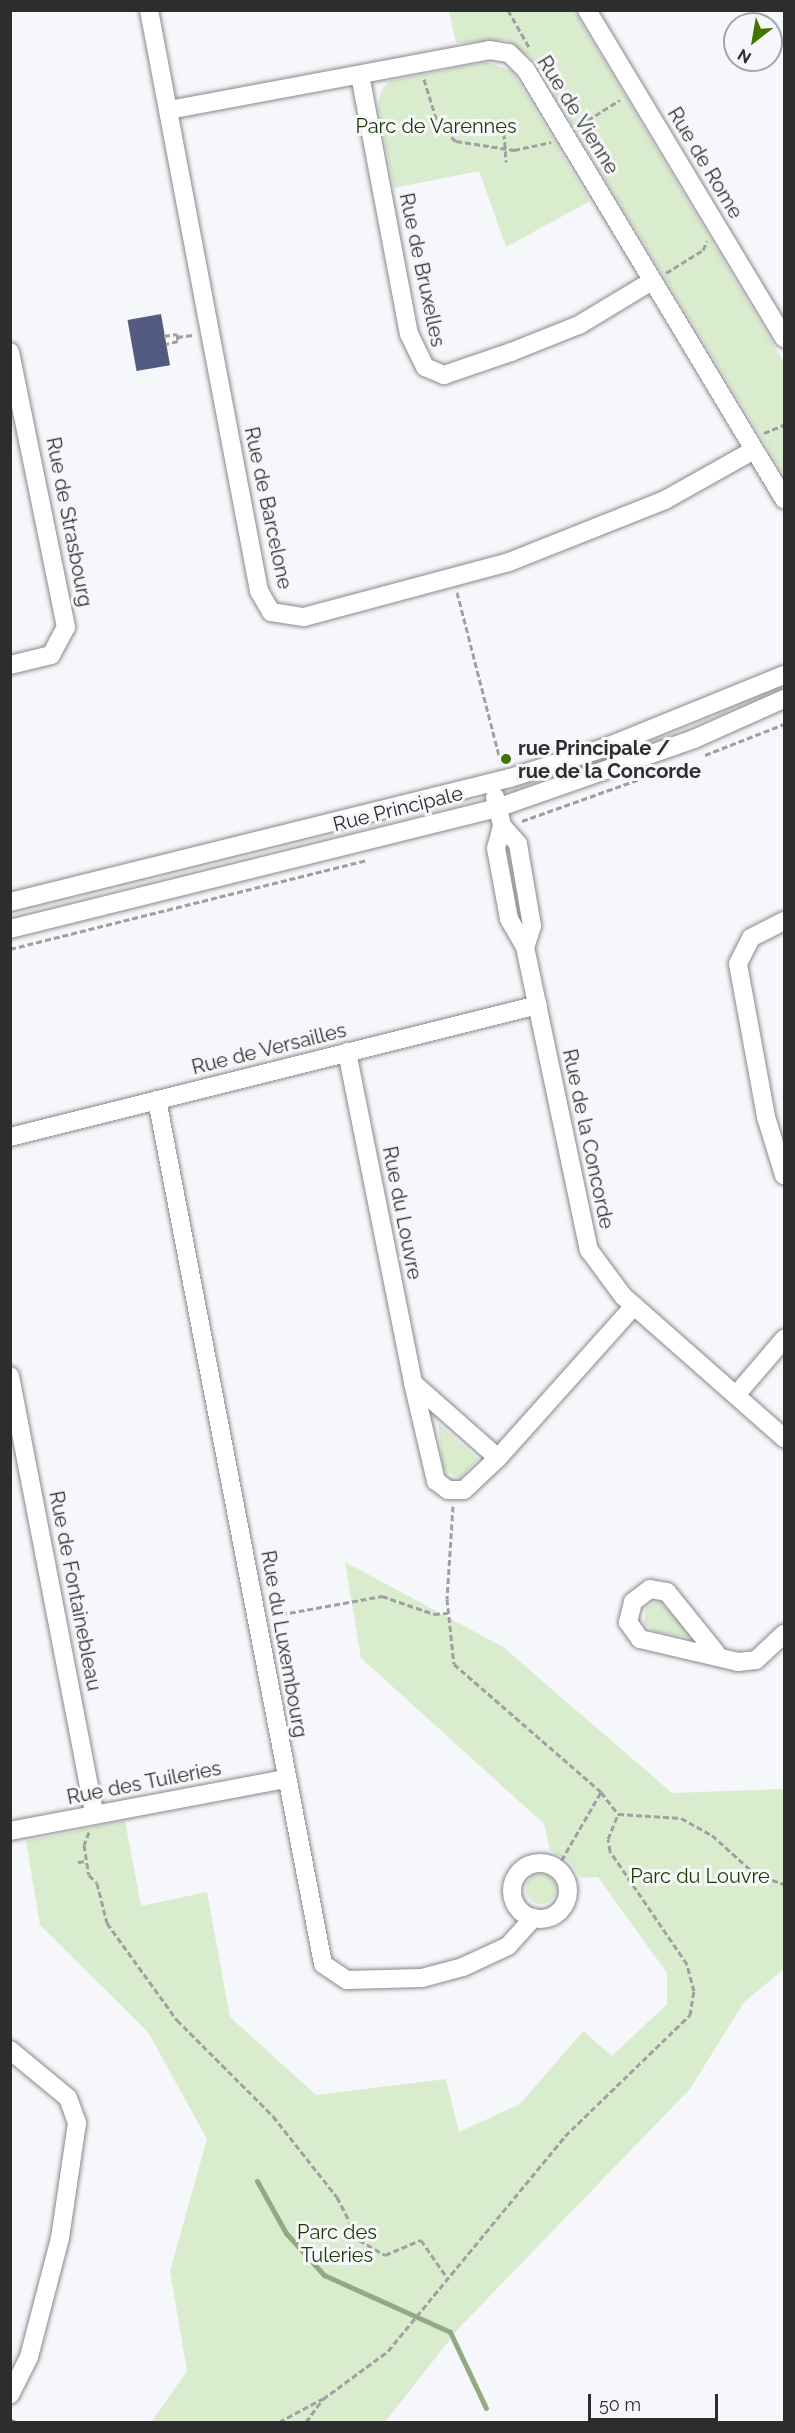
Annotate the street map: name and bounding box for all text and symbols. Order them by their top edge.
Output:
north arrow [723,12,783,72]
text: N [734,45,755,67]
street label: Rue de Vienne [532,51,624,179]
street label: Rue de Rome [662,103,748,223]
park label: Parc de Varennes [355,114,517,138]
street label: Rue de Bruxelles [394,191,450,349]
street label: Rue de Barcelone [239,425,297,591]
street label: Rue de Strasbourg [41,435,97,609]
place label: rue Principale / rue de la Concorde [518,736,701,783]
marker: rue Principale / rue de la Concorde [499,752,513,766]
street label: Rue Principale [331,781,465,837]
street label: Rue de Versailles [189,1018,349,1080]
street label: Rue de la Concorde [557,1047,619,1231]
street label: Rue du Louvre [377,1144,427,1282]
street label: Rue de Fontainebleau [44,1489,106,1693]
street label: Rue du Luxembourg [256,1549,312,1739]
street label: Rue des Tuileries [65,1756,223,1810]
park label: Parc du Louvre [630,1864,770,1888]
park label: Parc des Tuleries [297,2220,377,2267]
scale bar [591,2382,722,2420]
text: 50 m [599,2394,641,2415]

